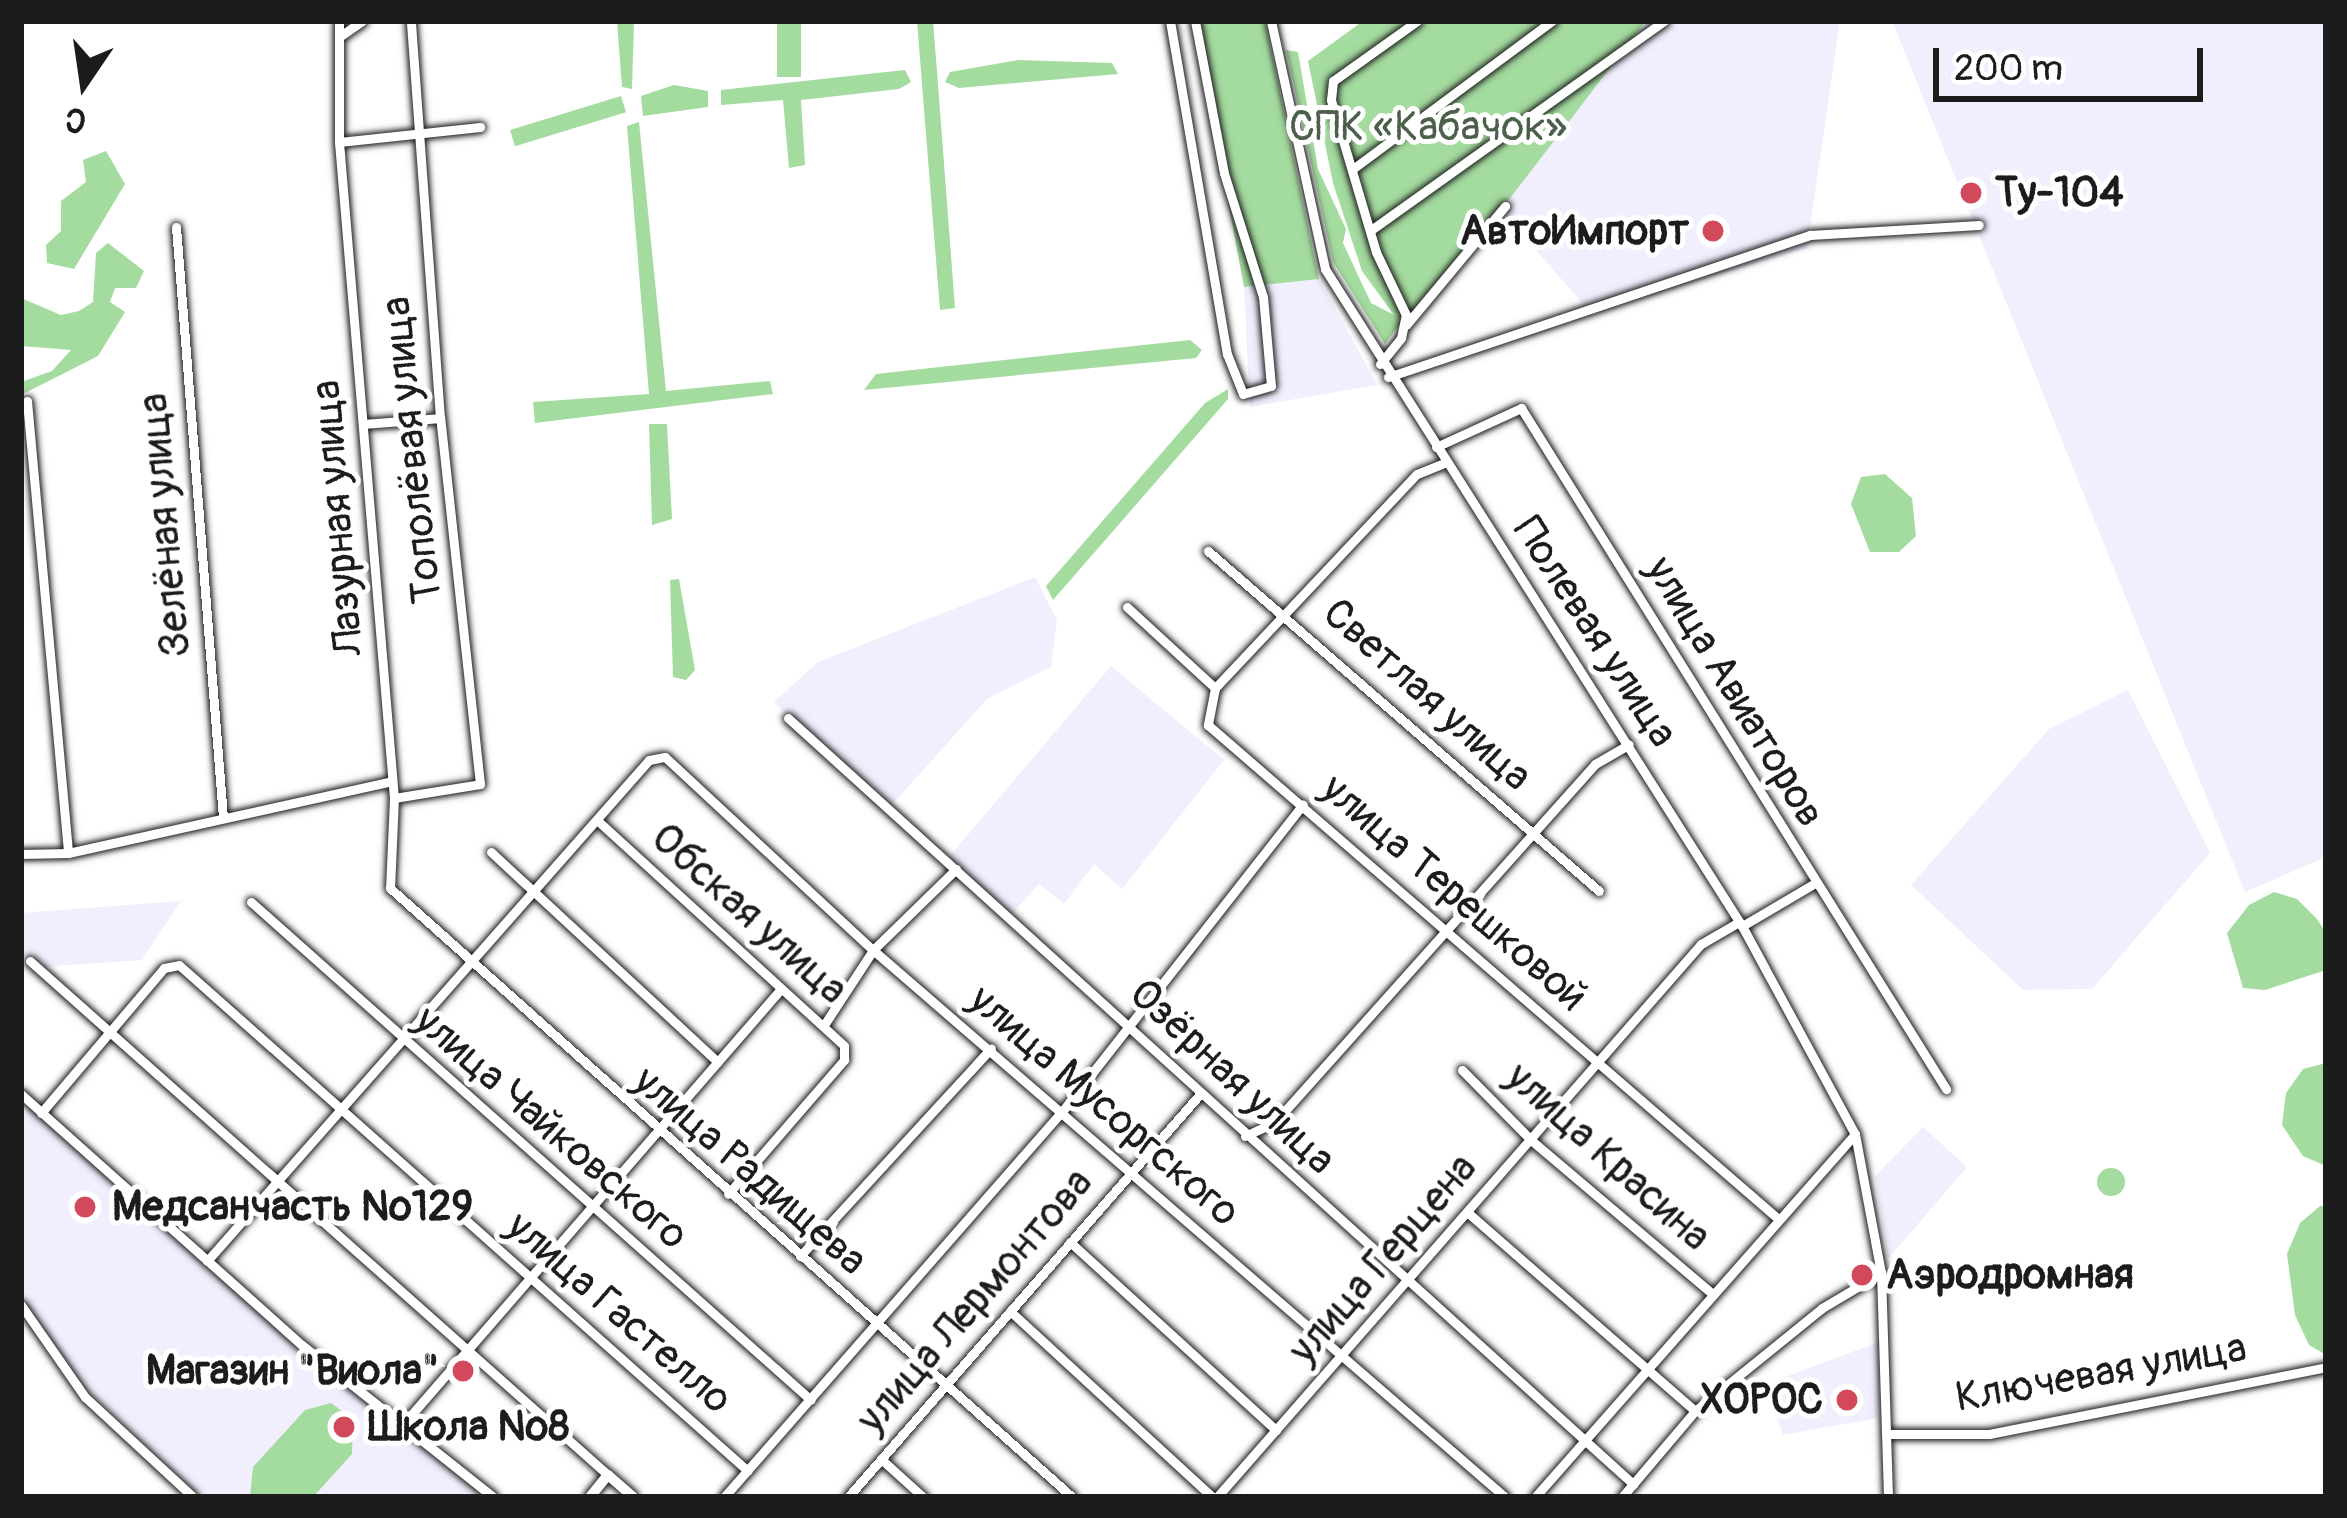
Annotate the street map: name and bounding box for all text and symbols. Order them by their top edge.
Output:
north arrow [24,24,144,144]
scale bar [1939,24,2209,98]
text: 200 m [1954,46,2063,91]
text: С [61,97,90,142]
park label: СПК «Кабачок» [1289,102,1567,152]
place label: Ту-104 [1995,168,2124,218]
marker: Ту-104 [1958,180,1984,206]
place label: АвтоИмпорт [1460,206,1689,256]
marker: АвтоИмпорт [1700,218,1726,244]
street label: Тополёвая улица [371,294,453,606]
street label: Лазурная улица [301,378,375,658]
street label: Зелёная улица [128,391,202,659]
street label: Полевая улица [1502,507,1688,757]
street label: улица Авиаторов [1634,548,1836,836]
street label: Светлая улица [1312,588,1542,802]
street label: улица Терешковой [1311,764,1597,1022]
street label: Обская улица [640,813,858,1015]
street label: Озёрная улица [1119,969,1345,1185]
street label: улица Мусоргского [958,975,1250,1237]
street label: улица Чайковского [404,996,698,1260]
street label: улица Красина [1495,1052,1721,1262]
street label: улица Радищева [623,1056,877,1286]
street label: улица Герцена [1278,1144,1488,1374]
street label: улица Лермонтова [846,1158,1104,1444]
place label: Медсанчасть №129 [112,1182,473,1232]
marker: Медсанчасть №129 [69,1191,101,1223]
street label: улица Гастелло [496,1201,742,1425]
place label: Аэродромная [1886,1250,2134,1300]
marker: Аэродромная [1849,1262,1875,1288]
street label: Ключевая улица [1952,1323,2250,1423]
place label: Магазин "Виола" [146,1346,439,1396]
marker: Магазин "Виола" [450,1358,476,1384]
place label: ХОРОС [1700,1375,1823,1425]
marker: ХОРОС [1834,1387,1860,1413]
place label: Школа №8 [368,1402,569,1452]
marker: Школа №8 [331,1414,357,1440]

